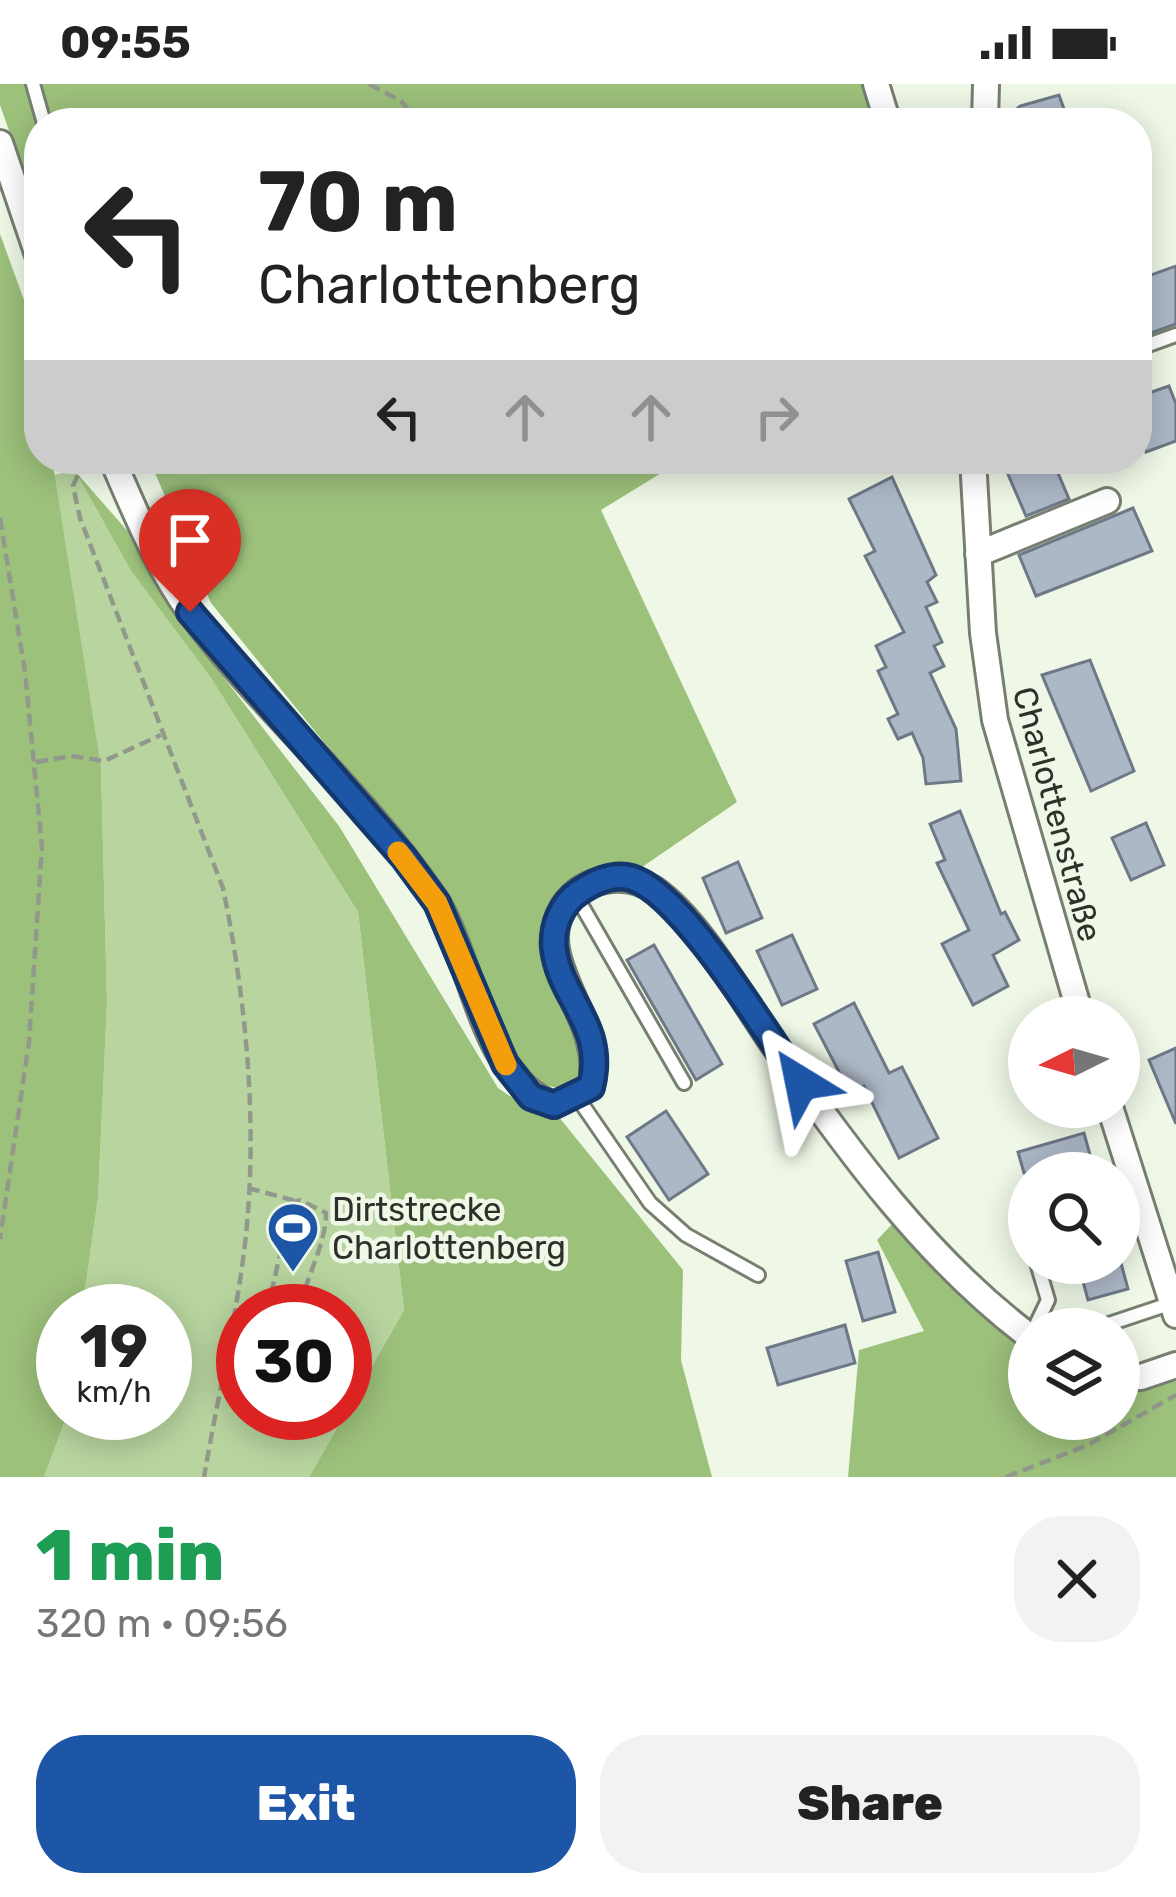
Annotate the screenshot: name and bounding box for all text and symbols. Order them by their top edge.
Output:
text: 09:55 [60,16,191,69]
text: 70 m [258,152,458,252]
icon: left [60,156,216,312]
text: Charlottenberg [258,253,641,317]
icon: left [366,384,432,450]
icon: ahead [492,384,558,450]
icon: ahead [618,384,684,450]
icon: right [744,384,810,450]
pin [139,489,241,612]
icon: arrive [157,507,223,573]
street label: Charlottenstraße [1005,683,1110,946]
north arrow [1008,996,1140,1128]
map controls [1008,996,1140,1440]
position arrow [738,1020,864,1146]
button: search [1008,1152,1140,1284]
place label: Dirtstrecke Charlottenberg [332,1190,566,1267]
sports icon: Dirtstrecke Charlottenberg [265,1200,321,1274]
speed limit sign: 30 [216,1284,372,1440]
button: layers [1008,1308,1140,1440]
text: 19 [80,1311,148,1382]
text: km/h [77,1374,151,1410]
text: 1 min [36,1513,224,1598]
button: close [1014,1516,1140,1642]
text: 320 m · 09:56 [36,1601,288,1647]
button: Exit [36,1735,576,1873]
button: Share [600,1735,1140,1873]

